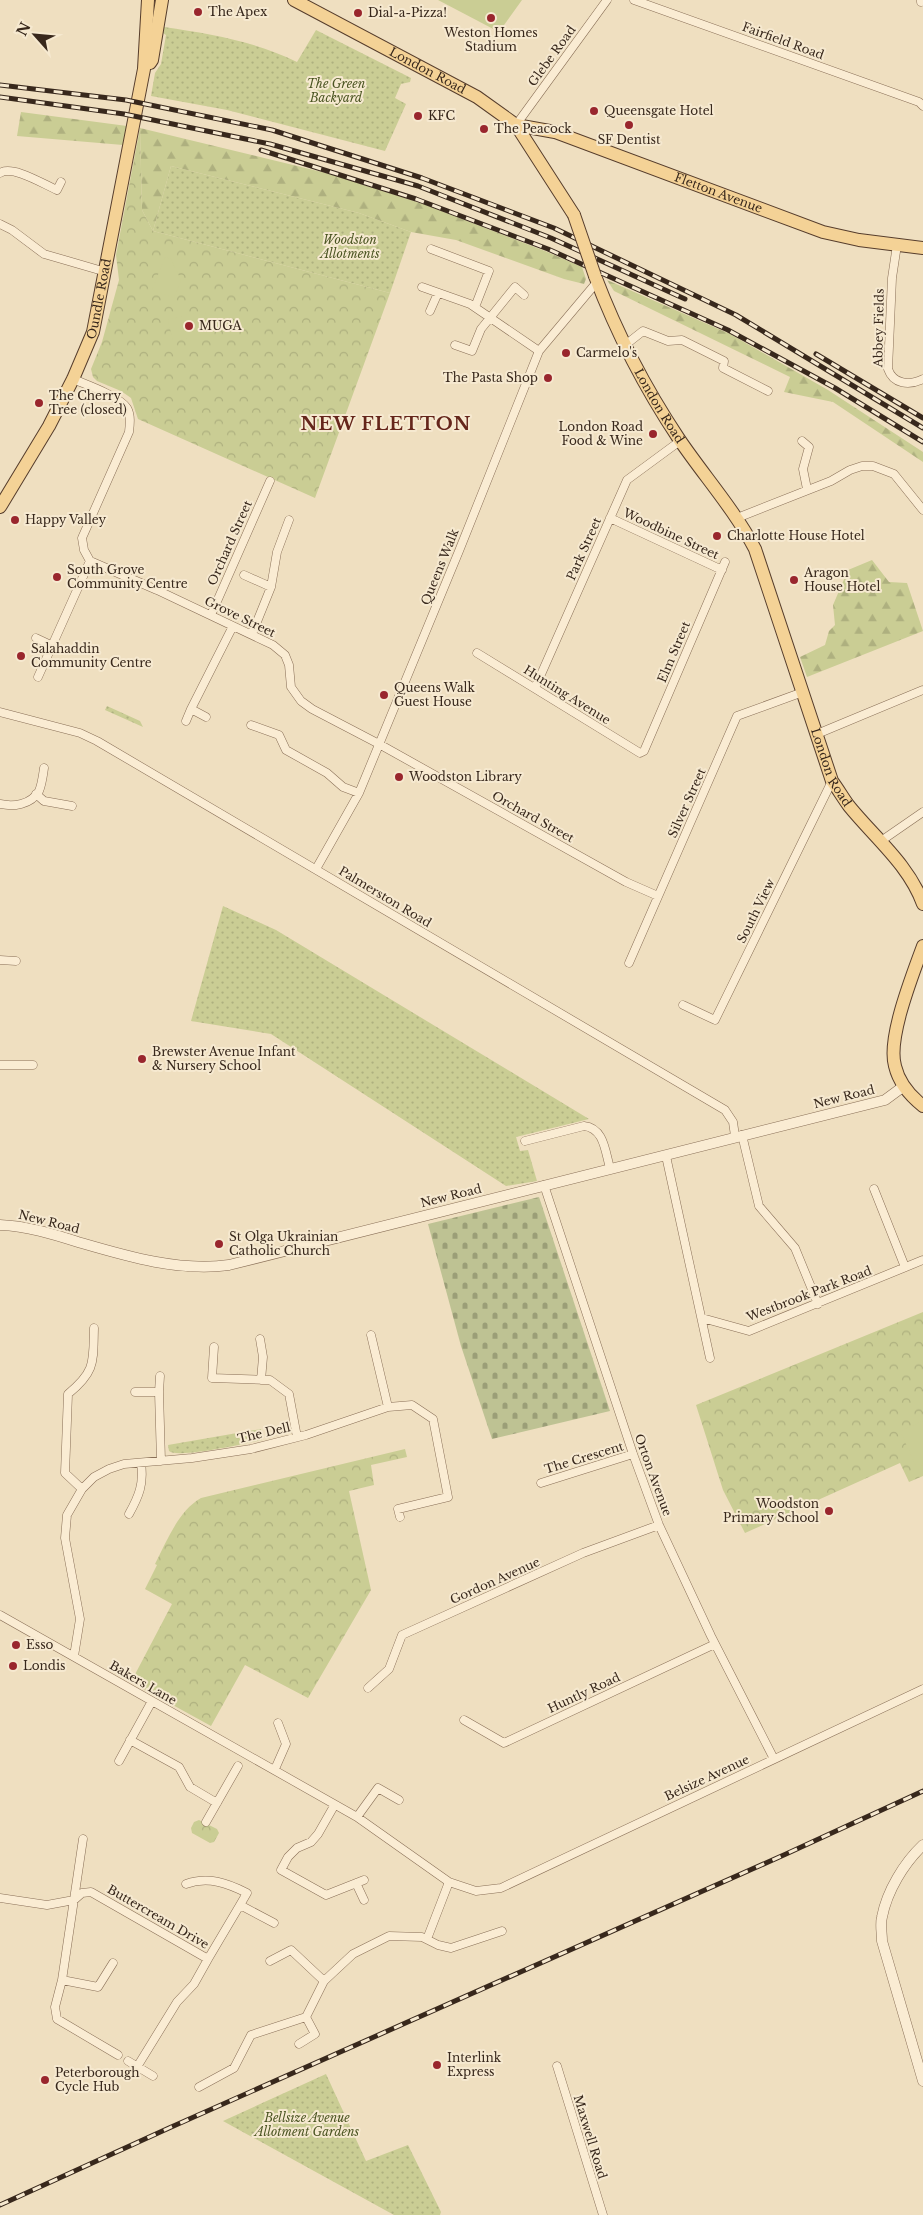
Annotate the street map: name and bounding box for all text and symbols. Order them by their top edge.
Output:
place label: The Apex [208,4,268,19]
place label: Dial-a-Pizza! [368,5,447,20]
marker: The Apex [192,6,204,18]
marker: Dial-a-Pizza! [352,7,364,19]
north arrow [10,10,60,60]
marker: Weston Homes Stadium [485,12,497,24]
text: N [12,19,34,39]
street label: Fairfield Road [740,19,826,62]
street label: Glebe Road [525,22,579,89]
place label: Weston Homes Stadium [443,25,538,54]
street label: London Road [387,44,469,97]
park label: The Green Backyard [307,76,366,105]
place label: Queensgate Hotel [604,103,714,118]
marker: Queensgate Hotel [588,105,600,117]
place label: KFC [428,108,455,123]
marker: KFC [412,110,424,122]
marker: SF Dentist [623,119,635,131]
place label: The Peacock [494,121,572,136]
marker: The Peacock [478,123,490,135]
place label: SF Dentist [597,132,661,147]
street label: Fletton Avenue [672,169,765,216]
park label: Woodston Allotments [318,232,380,261]
street label: Oundle Road [83,257,114,342]
street label: Abbey Fields [870,288,887,369]
place label: MUGA [199,318,243,333]
marker: MUGA [183,320,195,332]
place label: Carmelo's [576,345,637,360]
marker: Carmelo's [560,347,572,359]
street label: London Road [631,366,688,446]
place label: The Pasta Shop [443,370,538,385]
marker: The Pasta Shop [542,372,554,384]
place label: The Cherry Tree (closed) [49,388,127,417]
marker: The Cherry Tree (closed) [33,397,45,409]
district label: NEW FLETTON [301,413,471,435]
place label: London Road Food & Wine [559,419,643,448]
marker: London Road Food & Wine [647,428,659,440]
street label: Orchard Street [204,498,255,588]
street label: Woodbine Street [620,504,722,562]
place label: Happy Valley [25,512,107,527]
marker: Happy Valley [9,514,21,526]
street label: Park Street [563,515,604,583]
street label: Queens Walk [417,526,462,607]
place label: Charlotte House Hotel [727,528,865,543]
marker: Charlotte House Hotel [711,530,723,542]
place label: South Grove Community Centre [67,562,188,591]
place label: Aragon House Hotel [803,565,880,594]
marker: South Grove Community Centre [51,571,63,583]
marker: Aragon House Hotel [788,574,800,586]
street label: Grove Street [202,593,279,640]
street label: Elm Street [654,619,693,685]
place label: Salahaddin Community Centre [31,641,152,670]
marker: Salahaddin Community Centre [15,650,27,662]
street label: Hunting Avenue [521,662,614,727]
place label: Queens Walk Guest House [394,680,475,709]
marker: Queens Walk Guest House [378,689,390,701]
street label: London Road [808,726,855,809]
street label: Silver Street [665,765,709,840]
place label: Woodston Library [408,769,522,784]
marker: Woodston Library [393,771,405,783]
street label: Orchard Street [490,788,577,846]
street label: Palmerston Road [336,863,434,930]
street label: South View [734,875,778,945]
place label: Brewster Avenue Infant & Nursery School [152,1044,296,1073]
marker: Brewster Avenue Infant & Nursery School [136,1053,148,1065]
street label: New Road [812,1082,876,1111]
street label: New Road [419,1181,483,1210]
street label: New Road [17,1207,81,1236]
place label: St Olga Ukrainian Catholic Church [229,1229,338,1258]
marker: St Olga Ukrainian Catholic Church [213,1238,225,1250]
street label: Westbrook Park Road [743,1263,874,1325]
street label: The Dell [236,1419,292,1446]
street label: Orton Avenue [632,1432,675,1518]
street label: The Crescent [543,1438,626,1477]
place label: Woodston Primary School [723,1496,819,1525]
marker: Woodston Primary School [823,1505,835,1517]
street label: Gordon Avenue [448,1554,542,1607]
place label: Esso [26,1637,54,1652]
marker: Esso [10,1639,22,1651]
street label: Bakers Lane [107,1657,179,1708]
place label: Londis [23,1658,65,1673]
marker: Londis [7,1660,19,1672]
street label: Huntly Road [545,1669,622,1716]
street label: Belsize Avenue [662,1751,752,1804]
street label: Buttercream Drive [105,1881,212,1952]
place label: Interlink Express [447,2050,502,2079]
marker: Interlink Express [431,2059,443,2071]
place label: Peterborough Cycle Hub [55,2065,140,2094]
marker: Peterborough Cycle Hub [39,2074,51,2086]
street label: Maxwell Road [571,2093,610,2181]
park label: Bellsize Avenue Allotment Gardens [253,2110,360,2139]

